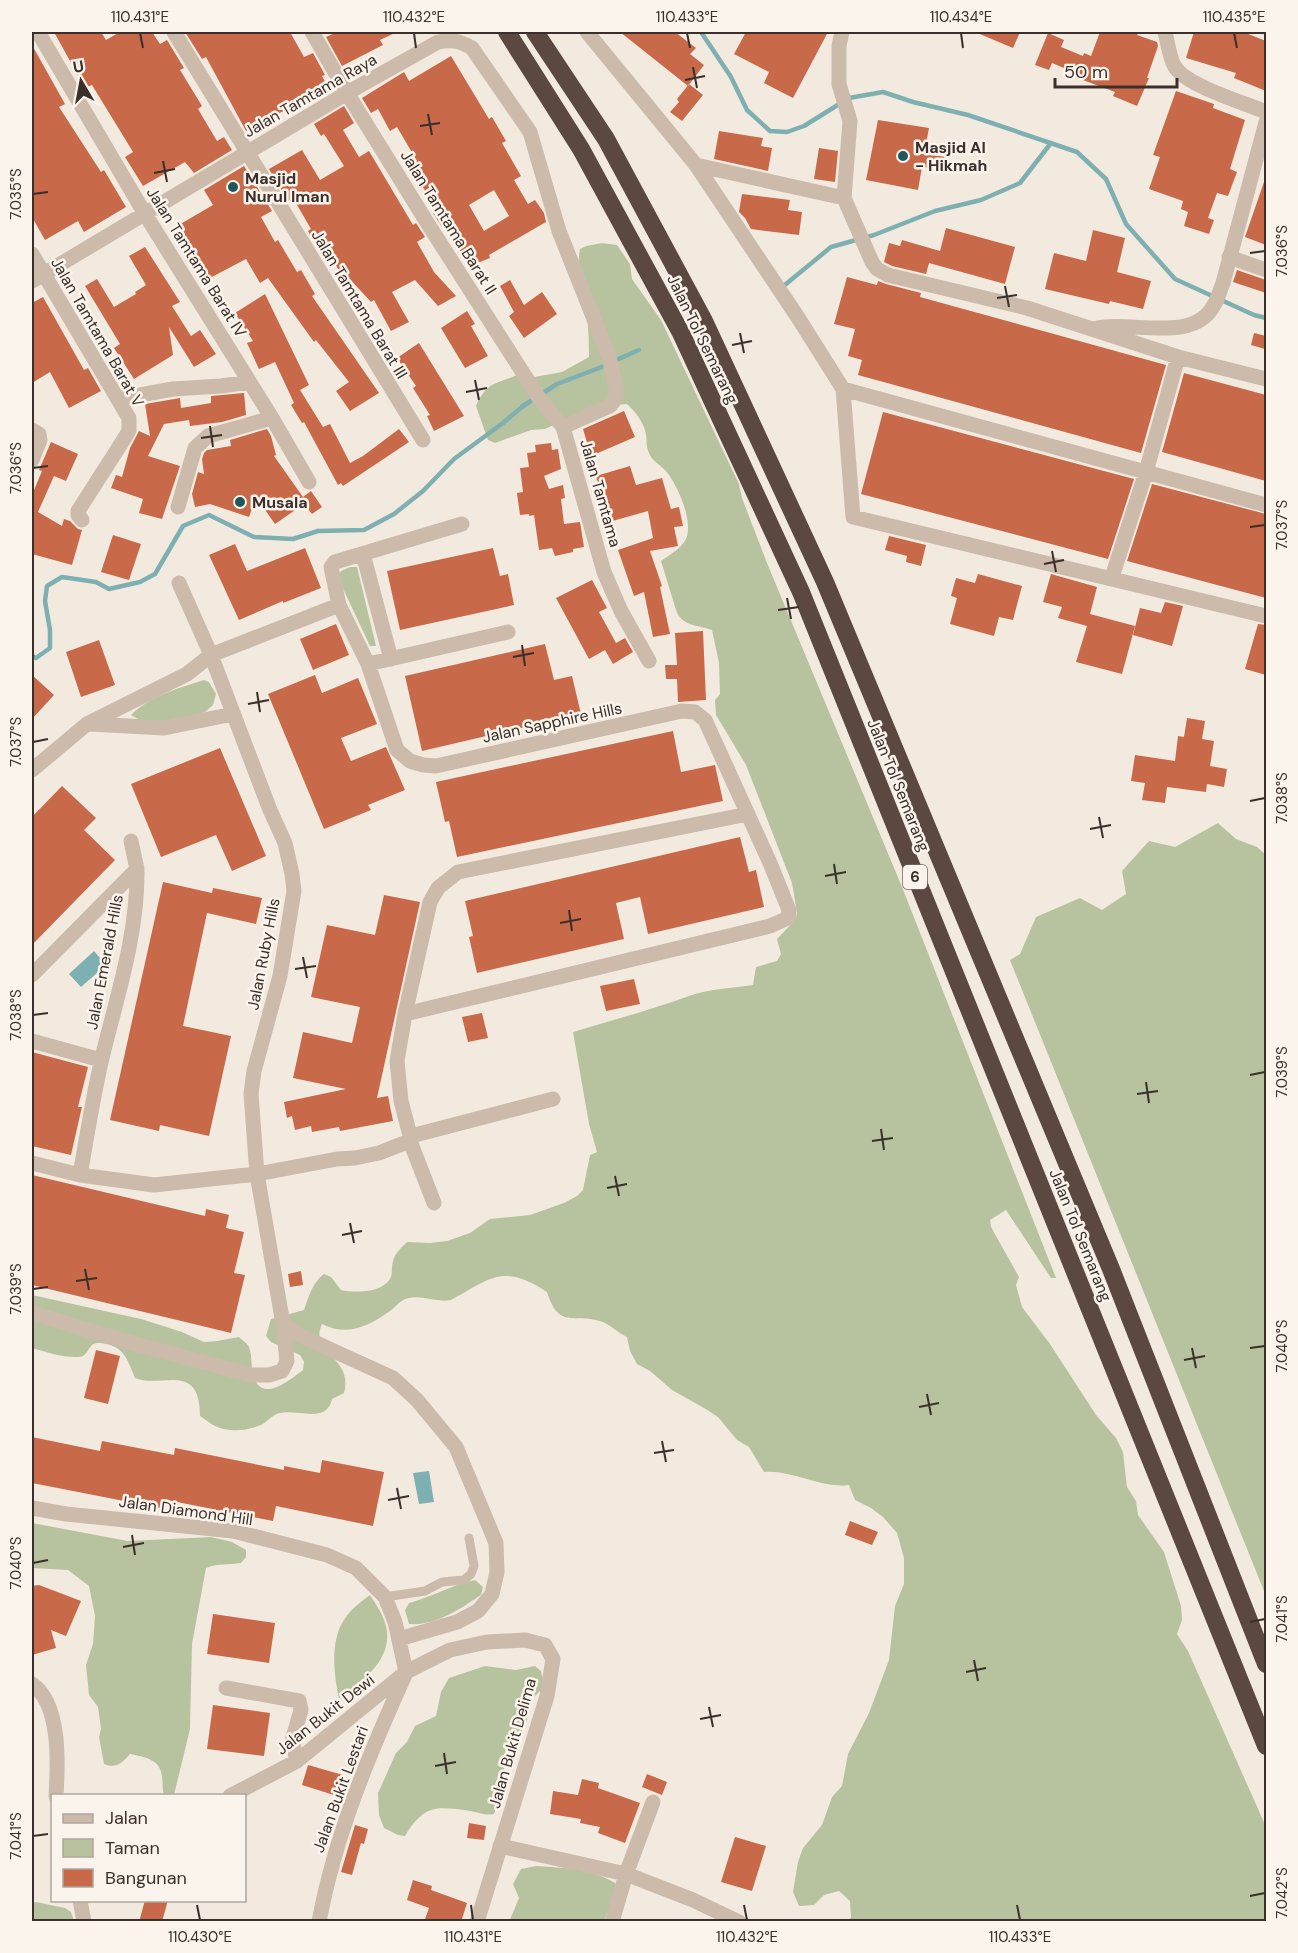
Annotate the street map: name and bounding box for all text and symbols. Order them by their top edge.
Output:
text: 110.431°E [111,7,169,27]
text: 110.432°E [383,7,445,27]
text: 110.433°E [656,7,718,27]
text: 110.434°E [930,7,992,27]
text: 110.435°E [1203,7,1265,27]
street label: Jalan Tamtama Raya [240,49,381,142]
north arrow [51,51,111,111]
scale bar [1055,51,1176,89]
text: U [71,55,86,78]
text: 50 m [1064,60,1108,84]
place label: Masjid Al - Hikmah [915,137,987,176]
street label: Jalan Tamtama Barat II [396,146,502,298]
marker: Masjid Al - Hikmah [896,149,910,163]
text: 7.035°S [6,168,26,220]
place label: Masjid Nurul Iman [245,168,330,207]
marker: Masjid Nurul Iman [226,180,240,194]
street label: Jalan Tamtama Barat IV [142,183,252,341]
text: 7.036°S [1272,225,1292,277]
street label: Jalan Tamtama Barat III [307,226,412,382]
street label: Jalan Tamtama Barat V [46,254,149,411]
street label: Jalan Tol Semarang [662,271,743,407]
street label: Jalan Tamtama [575,437,626,549]
text: 7.036°S [6,442,26,494]
place label: Musala [252,492,308,513]
marker: Musala [233,495,247,509]
text: 7.037°S [1272,500,1292,550]
street label: Jalan Sapphire Hills [480,697,624,748]
street label: Jalan Tol Semarang [862,716,935,855]
text: 7.037°S [6,717,26,767]
text: 7.038°S [1272,772,1292,824]
road number: 6 [903,865,927,889]
street label: Jalan Emerald Hills [81,893,128,1031]
street label: Jalan Ruby Hills [242,896,285,1012]
text: 7.038°S [6,989,26,1041]
text: 7.039°S [1272,1046,1292,1098]
street label: Jalan Tol Semarang [1044,1166,1117,1305]
text: 7.039°S [6,1263,26,1315]
text: 7.040°S [1272,1319,1292,1372]
street label: Jalan Diamond Hill [118,1491,254,1530]
text: 7.040°S [6,1536,26,1589]
text: 7.041°S [1272,1595,1292,1643]
street label: Jalan Bukit Dewi [272,1669,379,1759]
street label: Jalan Bukit Delima [484,1676,541,1811]
street label: Jalan Bukit Lestari [308,1723,373,1855]
legend [51,1794,246,1902]
text: Jalan [105,1806,148,1830]
text: 7.041°S [6,1812,26,1860]
text: Taman [105,1836,160,1860]
text: Bangunan [105,1866,187,1890]
text: 7.042°S [1272,1867,1292,1919]
text: 110.430°E [168,1927,232,1947]
text: 110.431°E [444,1927,502,1947]
text: 110.432°E [716,1927,778,1947]
text: 110.433°E [989,1927,1051,1947]

